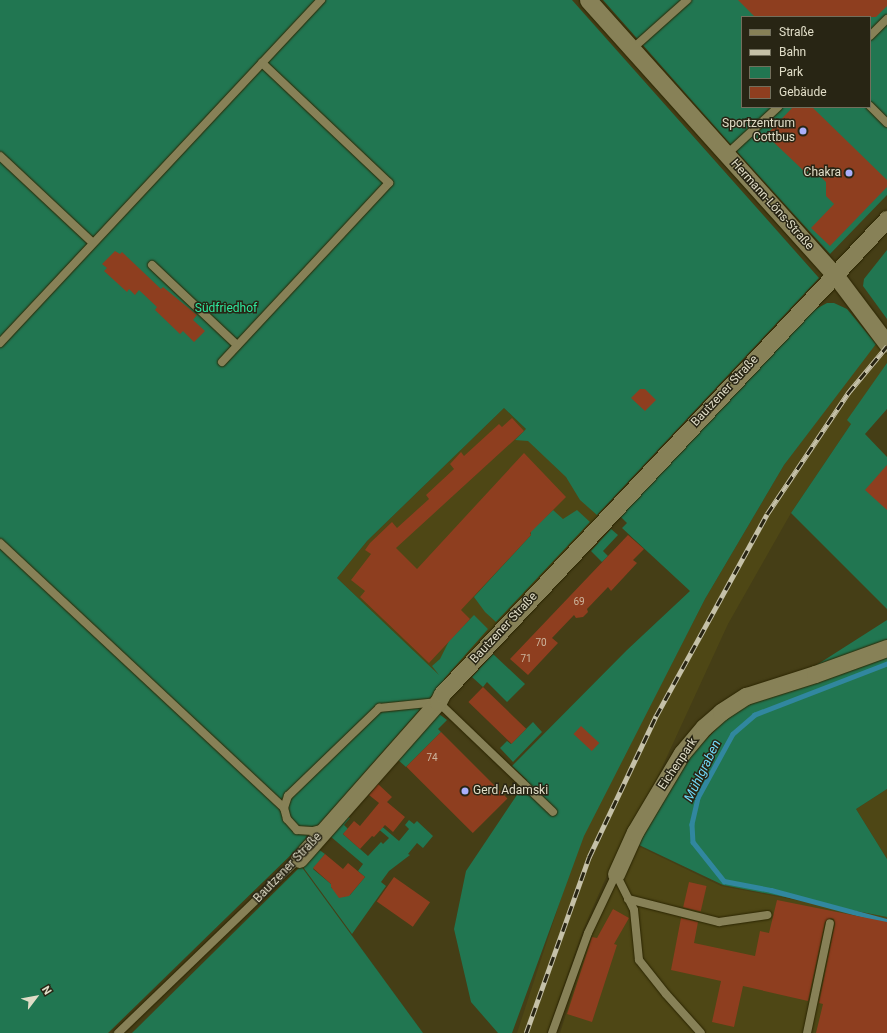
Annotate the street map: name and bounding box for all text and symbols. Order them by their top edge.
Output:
legend [741,16,871,108]
text: Straße [779,25,814,39]
text: Bahn [779,45,806,59]
text: Park [779,65,803,79]
text: Gebäude [779,85,827,99]
place label: Sportzentrum Cottbus [722,117,795,145]
marker: Sportzentrum Cottbus [798,126,808,136]
street label: Hermann-Löns-Straße [728,157,816,253]
place label: Chakra [804,166,841,180]
marker: Chakra [844,168,854,178]
park label: Südfriedhof [195,302,257,316]
street label: Bautzener Straße [688,353,762,429]
street label: Bautzener Straße [467,590,541,666]
house number: 69 [573,596,585,608]
house number: 70 [535,637,547,649]
house number: 71 [520,653,532,665]
street label: Eichenpark [656,736,700,792]
water label: Mühlgraben [681,738,725,804]
house number: 74 [426,752,438,764]
place label: Gerd Adamski [473,784,548,798]
marker: Gerd Adamski [460,786,470,796]
street label: Bautzener Straße [251,830,325,906]
north arrow [16,977,56,1017]
text: N [39,984,54,997]

